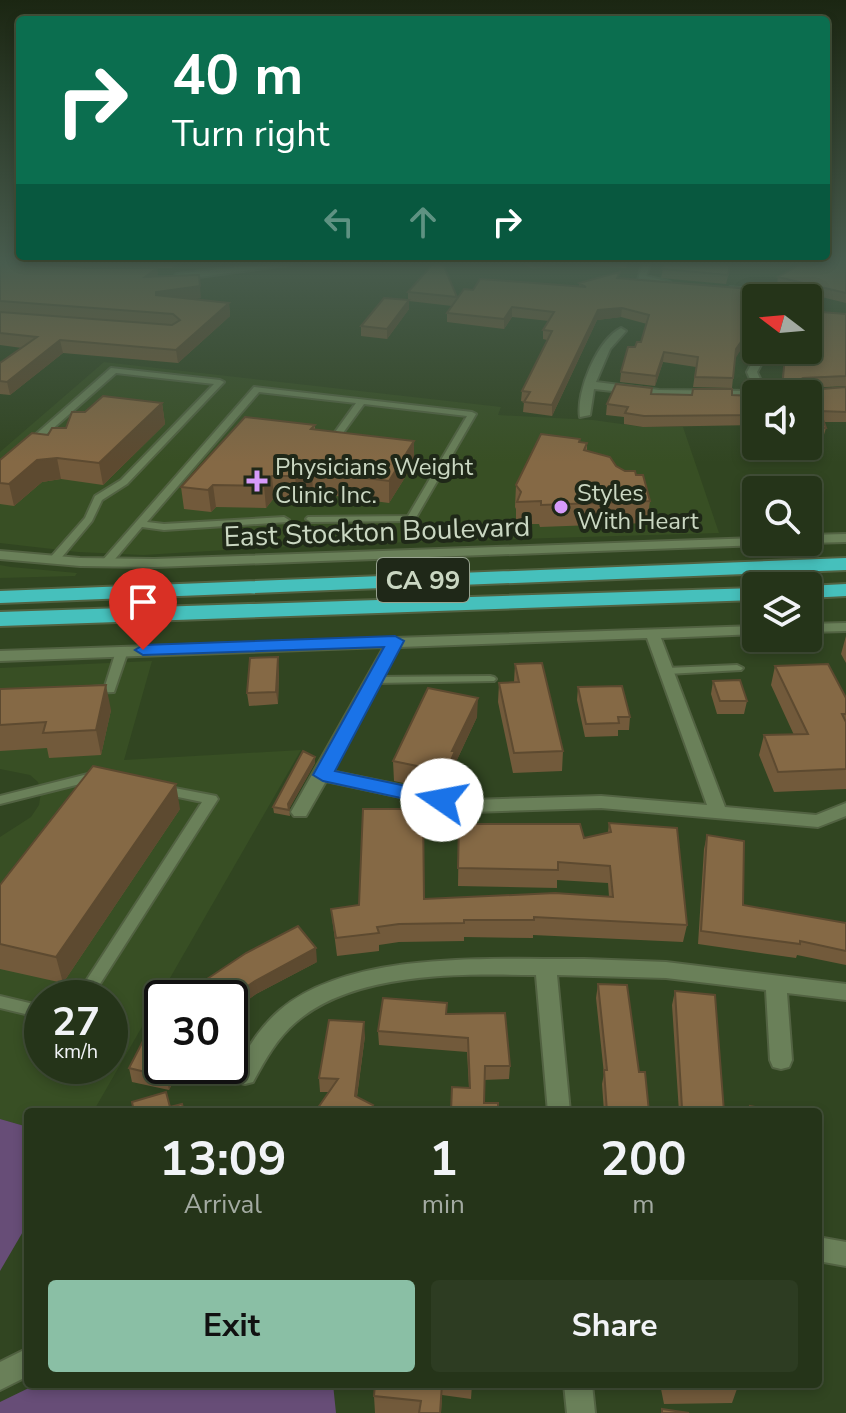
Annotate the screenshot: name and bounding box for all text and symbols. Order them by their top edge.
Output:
text: 40 m [172,37,303,114]
icon: right [40,48,144,152]
text: Turn right [172,110,329,159]
icon: left [317,200,361,244]
icon: ahead [401,200,445,244]
icon: right [485,200,529,244]
north arrow [742,284,822,364]
map controls [742,284,822,652]
button: sound [742,380,822,460]
place label: Physicians Weight Clinic Inc. [275,451,474,511]
marker: Physicians Weight Clinic Inc. [246,470,268,492]
button: search [742,476,822,556]
place label: Styles With Heart [577,477,699,537]
marker: Styles With Heart [552,498,570,516]
street label: East Stockton Boulevard [223,508,531,556]
road number: CA 99 [377,558,469,602]
pin [109,568,177,650]
button: layers [742,572,822,652]
icon: arrive [121,580,165,624]
position arrow [400,758,484,842]
speed limit sign: 30 [144,980,248,1084]
text: 27 [52,995,100,1049]
text: km/h [54,1038,98,1065]
text: 13:09 [159,1126,286,1192]
text: 1 [429,1126,458,1192]
text: 200 [600,1126,687,1192]
text: Arrival [184,1187,262,1222]
text: min [422,1187,465,1222]
text: m [632,1187,655,1222]
button: Exit [48,1280,415,1372]
button: Share [431,1280,798,1372]

